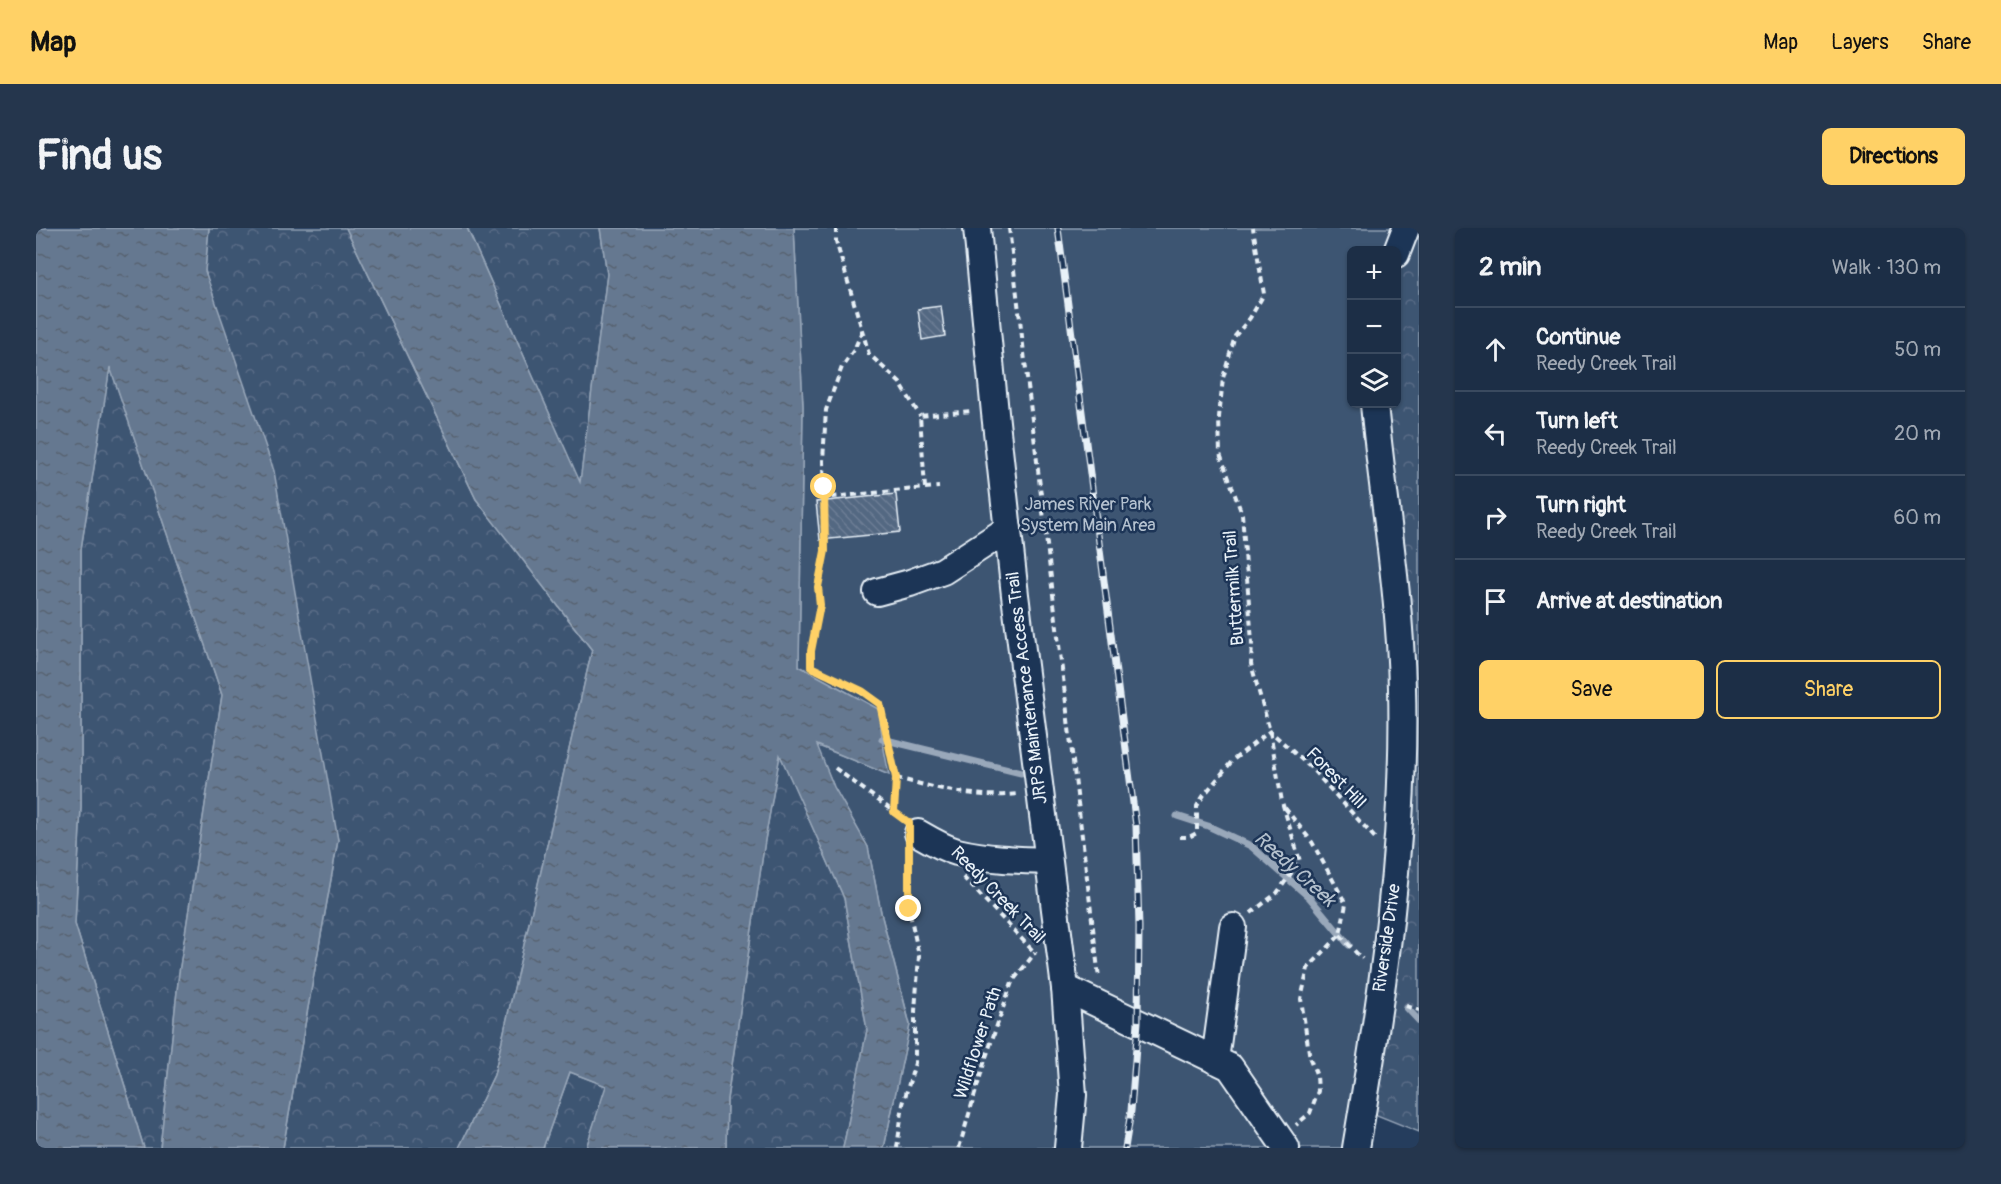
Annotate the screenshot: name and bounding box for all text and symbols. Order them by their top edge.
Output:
text: Map [30,25,76,60]
text: Map [1763,29,1798,56]
text: Layers [1831,29,1889,56]
text: Share [1922,29,1971,56]
button: Directions [1822,128,1965,185]
text: Find us [36,130,162,182]
map controls [1347,246,1401,408]
button: + [1347,246,1401,300]
text: 2 min [1479,251,1541,283]
text: Walk · 130 m [1832,255,1941,280]
button: − [1347,300,1401,354]
text: Continue [1536,323,1620,351]
icon: ahead [1479,333,1512,366]
text: 50 m [1894,337,1941,362]
text: Reedy Creek Trail [1536,351,1677,376]
button: layers [1347,354,1401,408]
text: Turn left [1536,407,1618,435]
icon: left [1479,417,1512,450]
text: 20 m [1894,421,1941,446]
text: Reedy Creek Trail [1536,435,1677,460]
route start [810,473,836,499]
text: Turn right [1536,491,1626,519]
park label: James River Park System Main Area [1020,493,1156,537]
icon: right [1479,501,1512,534]
text: 60 m [1894,505,1941,530]
text: Reedy Creek Trail [1536,519,1677,544]
street label: Buttermilk Trail [1218,530,1250,646]
street label: JRPS Maintenance Access Trail [1001,570,1053,806]
icon: arrive [1479,585,1512,618]
text: Arrive at destination [1536,587,1722,615]
button: Save [1479,660,1704,719]
button: Share [1716,660,1941,719]
street label: Forest Hill [1301,742,1371,814]
water label: Reedy Creek [1249,826,1342,913]
street label: Reedy Creek Trail [946,841,1050,949]
street label: Riverside Drive [1368,882,1406,994]
route end [895,895,921,921]
street label: Wildflower Path [949,984,1007,1102]

